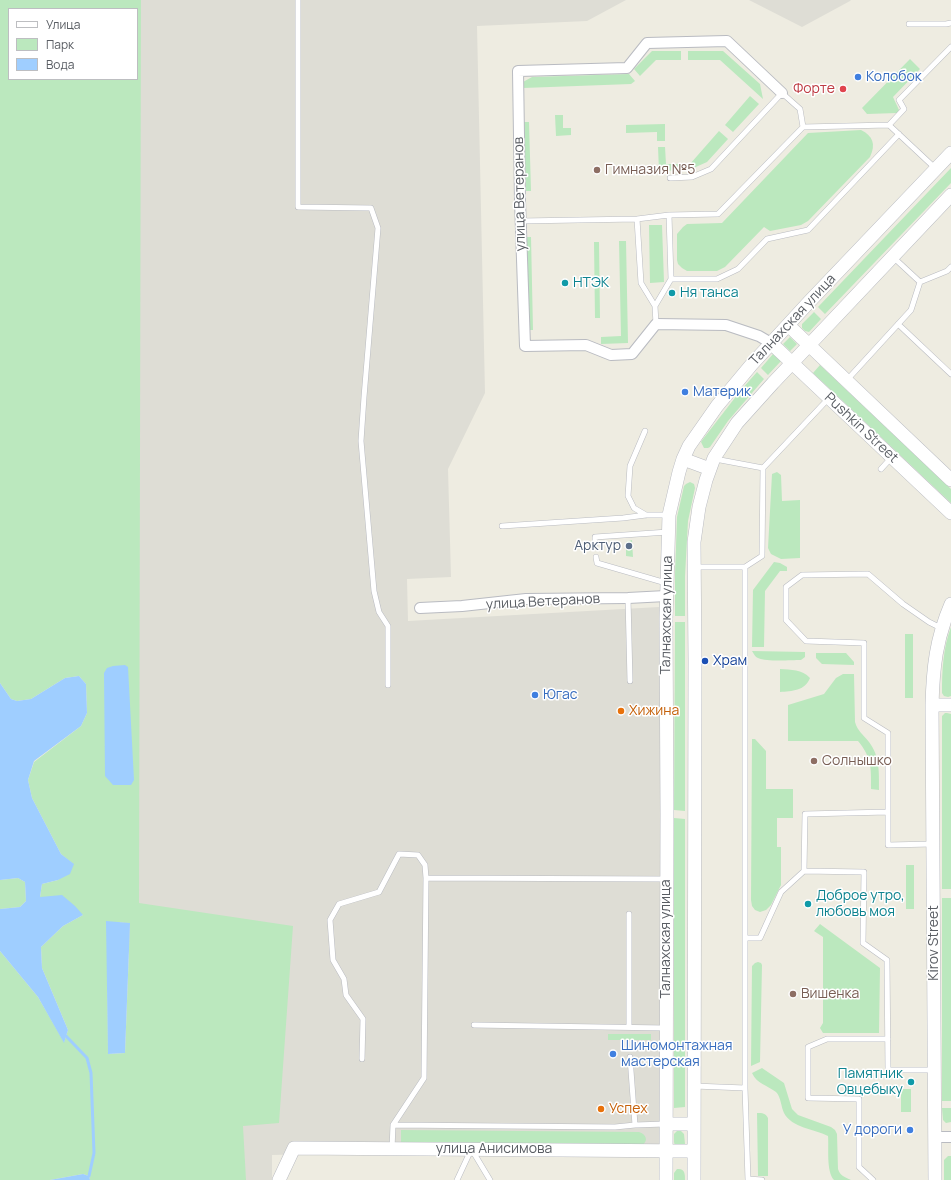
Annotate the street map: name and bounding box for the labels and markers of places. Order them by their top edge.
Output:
place label: Колобок [866,69,922,85]
marker: Колобок [853,72,863,82]
place label: Форте [793,81,835,97]
marker: Форте [838,84,848,94]
place label: Гимназия №5 [605,162,695,178]
marker: Гимназия №5 [592,165,602,175]
place label: НТЭК [573,275,609,291]
marker: НТЭК [560,278,570,288]
place label: Ня танса [680,285,738,301]
marker: Ня танса [667,288,677,298]
place label: Материк [693,384,751,400]
marker: Материк [680,387,690,397]
place label: Арктур [574,538,621,554]
marker: Арктур [624,541,634,551]
place label: Храм [713,653,747,669]
marker: Храм [700,656,710,666]
place label: Югас [543,687,578,703]
marker: Югас [530,690,540,700]
place label: Хижина [629,703,679,719]
marker: Хижина [616,706,626,716]
place label: Солнышко [822,753,892,769]
marker: Солнышко [809,756,819,766]
place label: Доброе утро, любовь моя [816,888,905,920]
marker: Доброе утро, любовь моя [803,899,813,909]
place label: Вишенка [801,986,859,1002]
marker: Вишенка [788,989,798,999]
place label: Шиномонтажная мастерская [621,1038,733,1070]
marker: Шиномонтажная мастерская [608,1049,618,1059]
place label: Памятник Овцебыку [837,1066,903,1098]
marker: Памятник Овцебыку [906,1077,916,1087]
place label: Успех [609,1101,648,1117]
marker: Успех [596,1104,606,1114]
place label: У дороги [843,1122,902,1138]
marker: У дороги [905,1125,915,1135]

